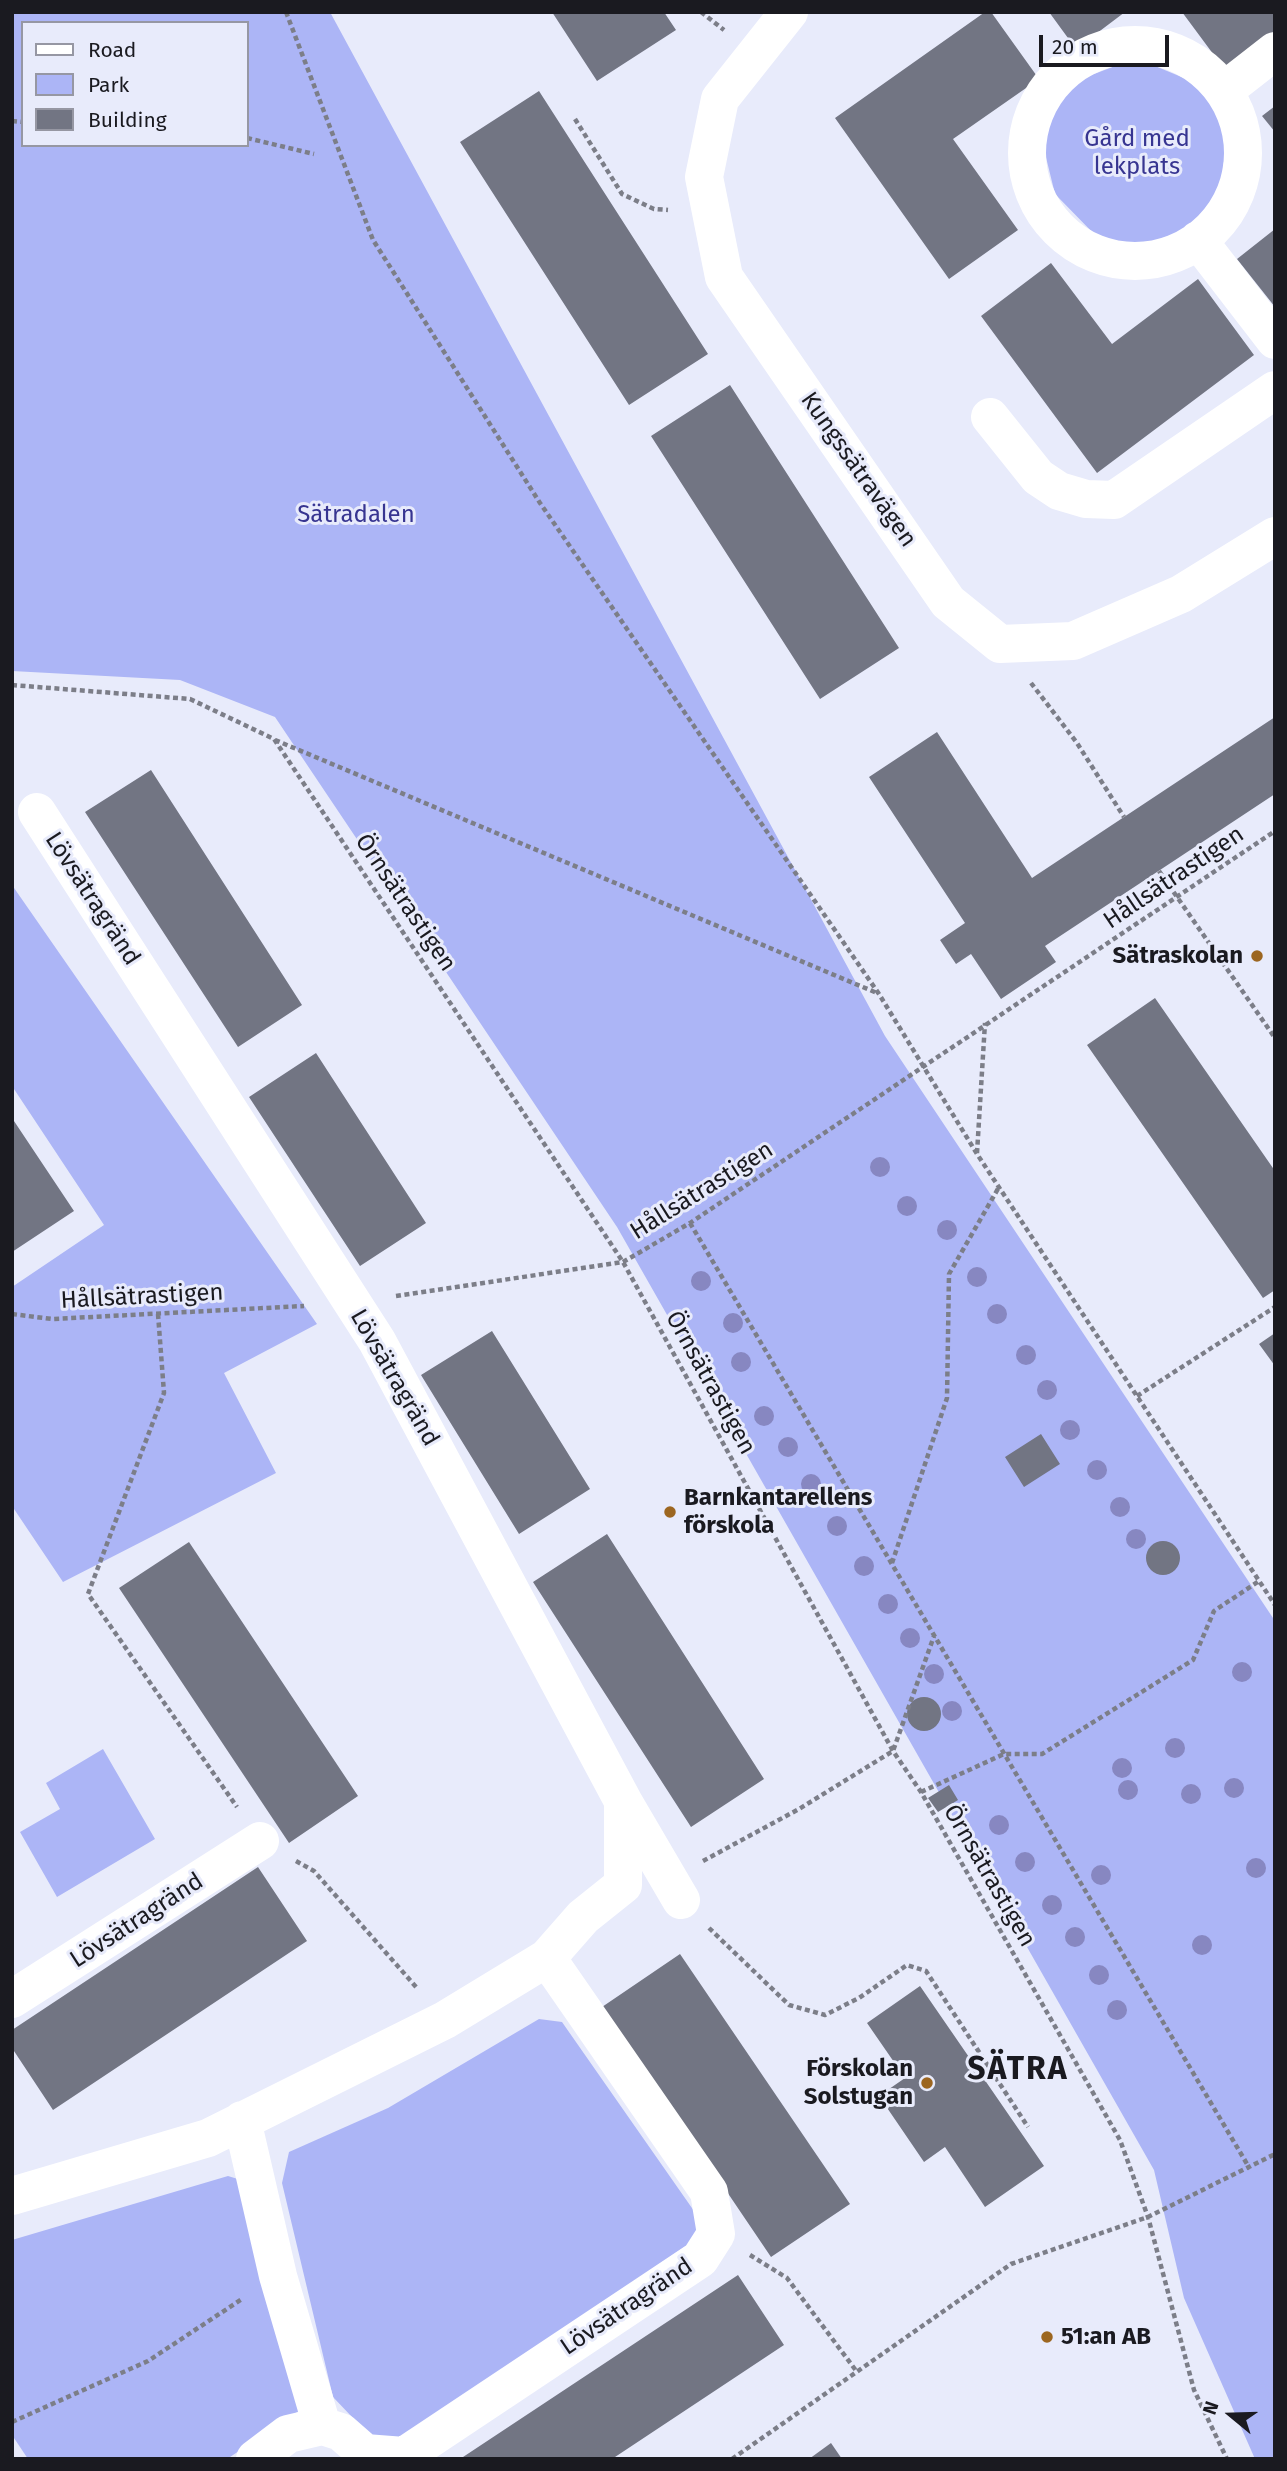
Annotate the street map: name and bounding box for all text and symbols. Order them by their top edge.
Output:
legend [21,21,248,147]
scale bar [1042,21,1172,65]
text: 20 m [1052,34,1098,60]
text: Road [88,37,136,63]
text: Park [88,72,129,98]
text: Building [88,107,167,133]
park label: Gård med lekplats [1084,125,1190,181]
street label: Kungssätravägen [794,387,922,553]
park label: Sätradalen [297,501,415,529]
street label: Hållsätrastigen [1098,820,1250,936]
street label: Lövsätragränd [38,827,146,971]
street label: Örnsätrastigen [348,829,462,977]
place label: Sätraskolan [1113,942,1243,970]
marker: Sätraskolan [1249,948,1265,964]
street label: Hållsätrastigen [625,1136,779,1246]
street label: Hållsätrastigen [60,1278,224,1316]
street label: Lövsätragränd [343,1304,445,1452]
street label: Örnsätrastigen [659,1306,761,1460]
place label: Barnkantarellens förskola [684,1484,872,1540]
marker: Barnkantarellens förskola [662,1504,678,1520]
street label: Örnsätrastigen [937,1800,1041,1952]
street label: Lövsätragränd [65,1867,209,1975]
district label: SÄTRA [968,2051,1068,2089]
place label: Förskolan Solstugan [804,2055,913,2111]
marker: Förskolan Solstugan [919,2075,935,2091]
street label: Lövsätragränd [555,2252,699,2362]
place label: 51:an AB [1061,2323,1151,2351]
marker: 51:an AB [1039,2329,1055,2345]
north arrow [1196,2380,1266,2450]
text: N [1198,2398,1224,2418]

